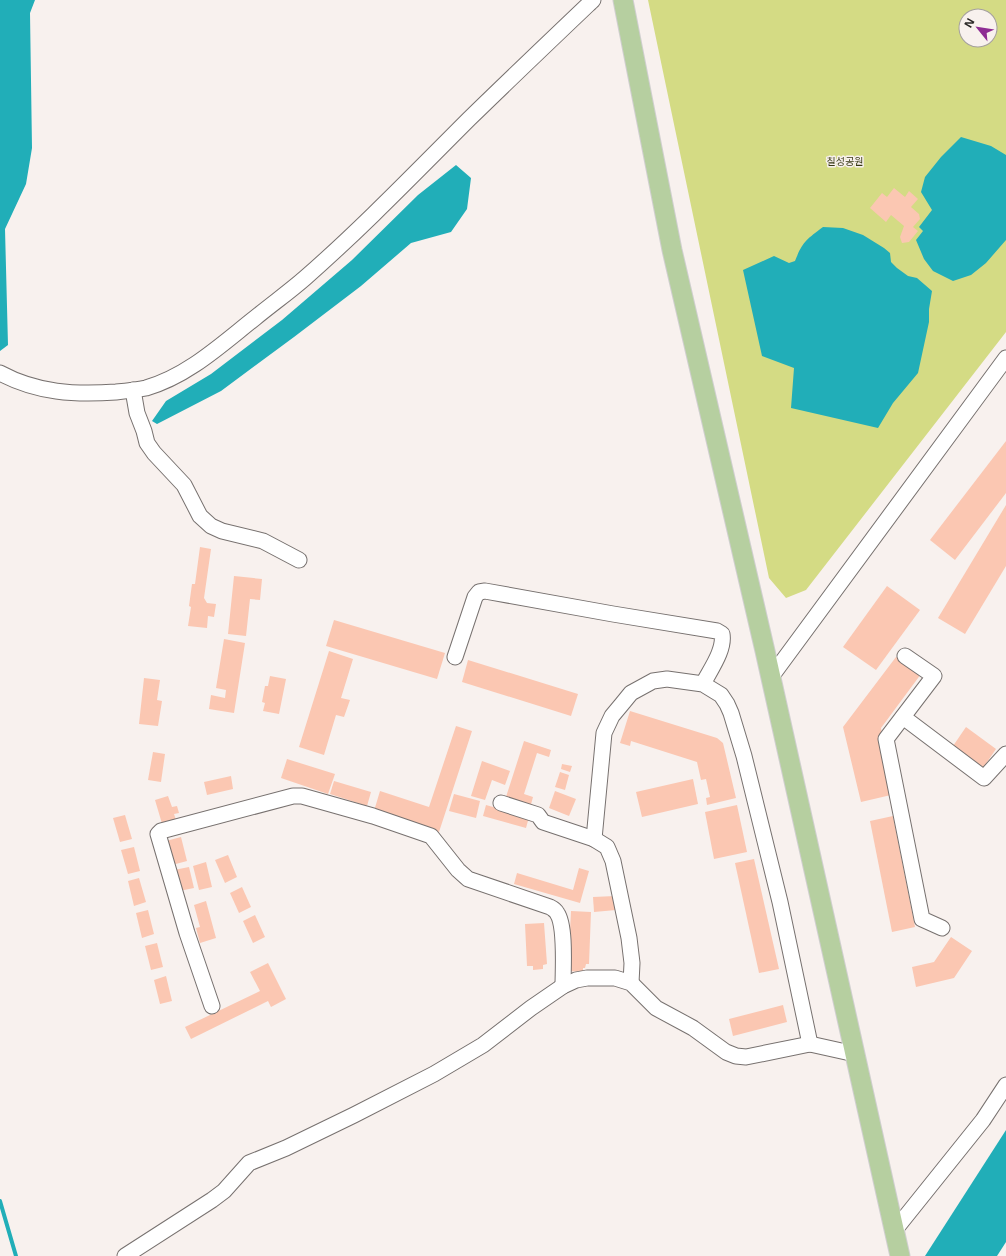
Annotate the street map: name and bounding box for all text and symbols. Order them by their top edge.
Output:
north arrow [958,8,998,48]
text: N [960,15,978,30]
park label: 칠성공원 [827,154,863,168]

